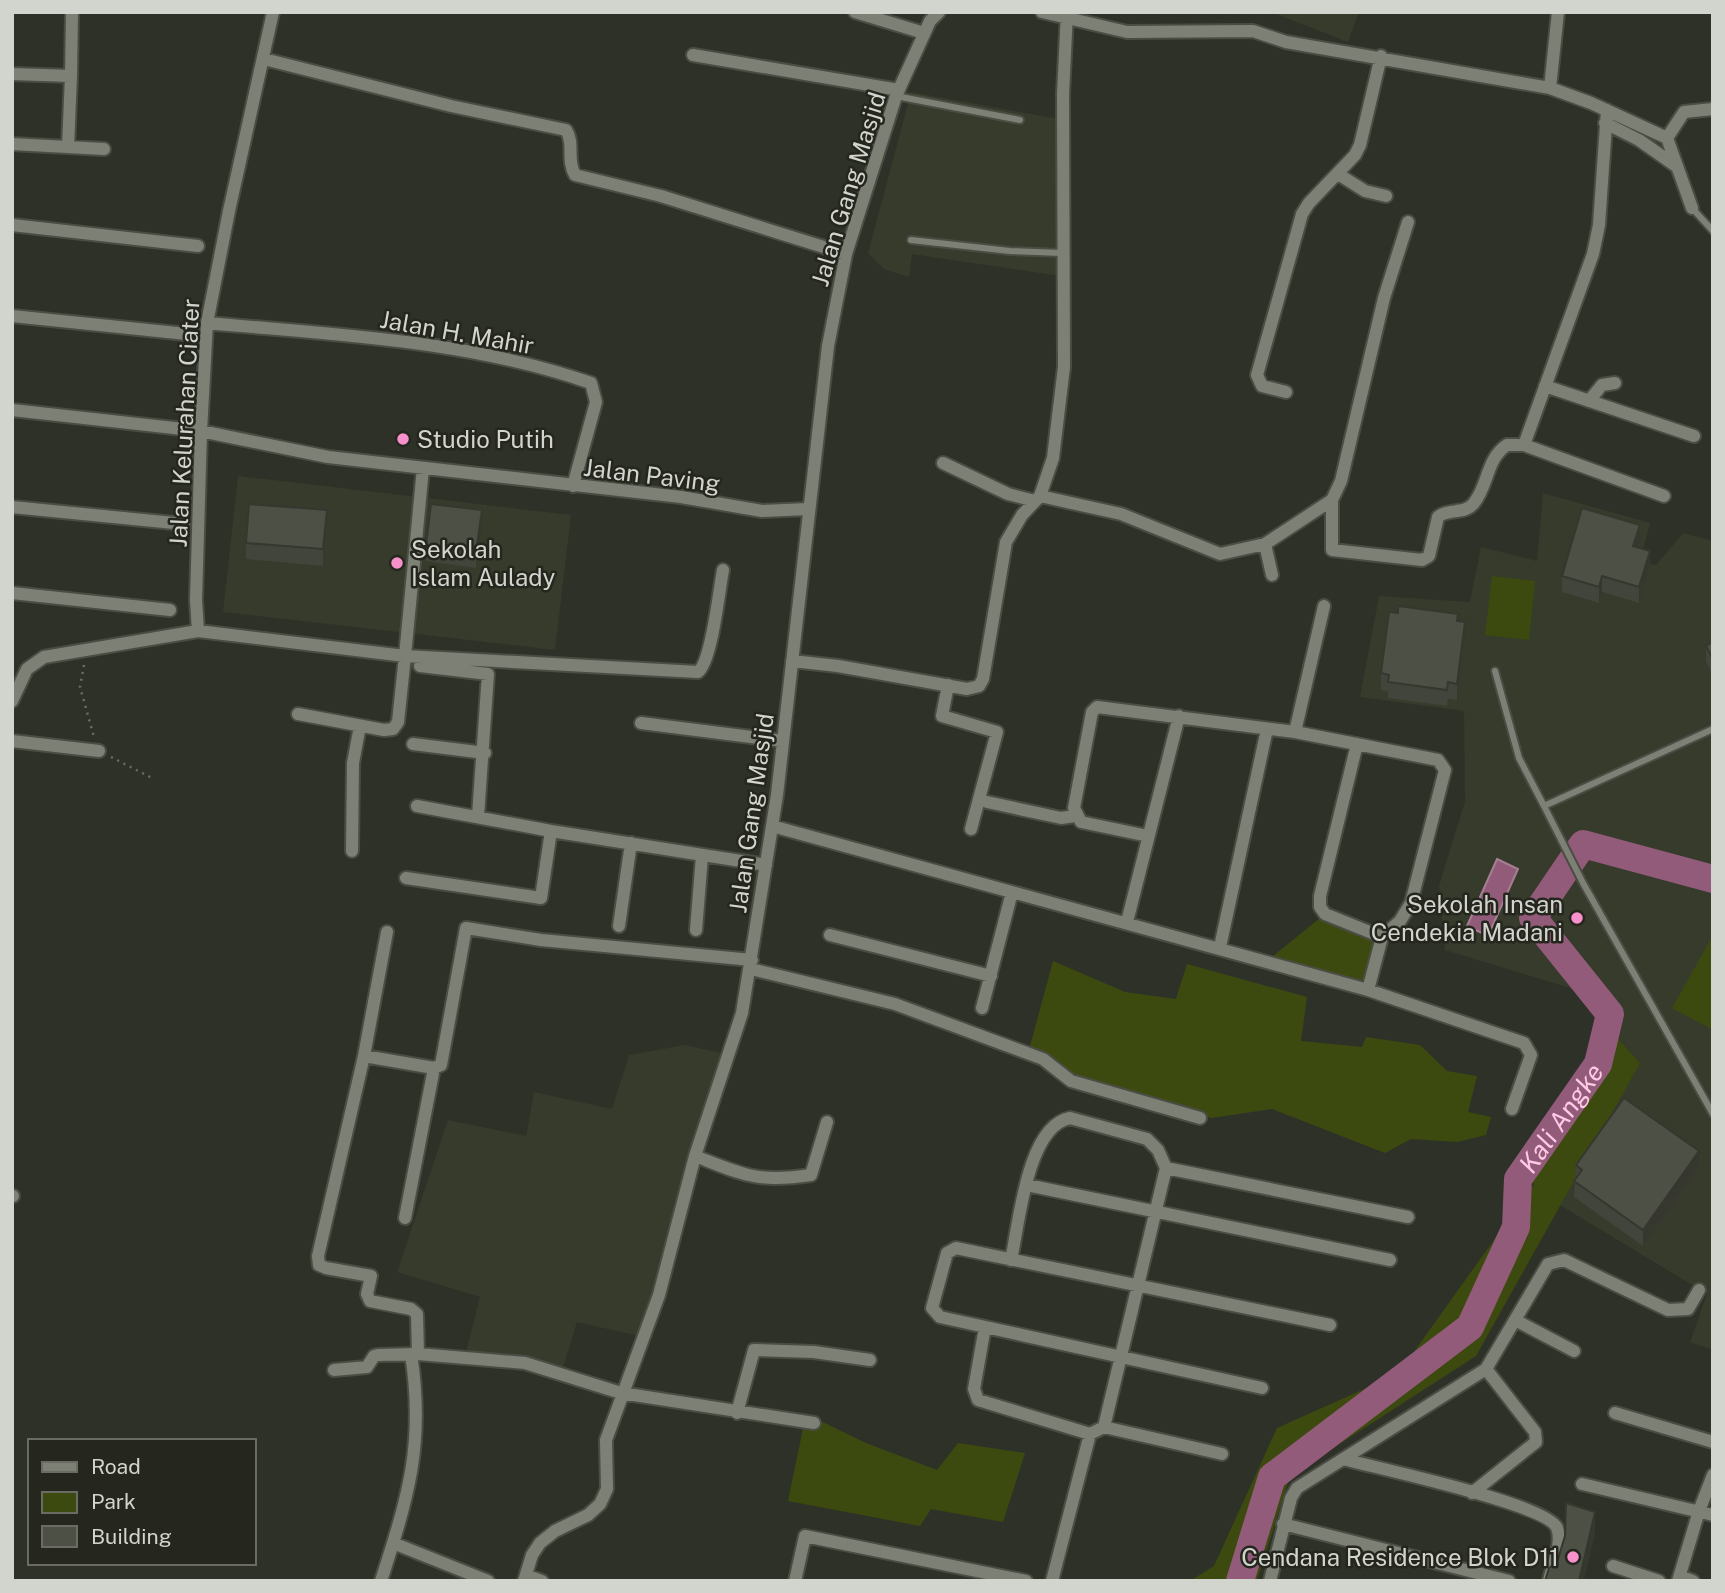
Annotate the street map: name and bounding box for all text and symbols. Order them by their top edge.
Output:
street label: Jalan Gang Masjid [805,89,891,289]
street label: Jalan Kelurahan Ciater [163,298,205,548]
street label: Jalan H. Mahir [378,305,536,359]
place label: Studio Putih [417,425,554,453]
marker: Studio Putih [395,431,411,447]
street label: Jalan Paving [582,453,722,497]
place label: Sekolah Islam Aulady [411,535,556,591]
marker: Sekolah Islam Aulady [389,555,405,571]
street label: Jalan Gang Masjid [723,711,779,915]
place label: Sekolah Insan Cendekia Madani [1371,890,1563,946]
marker: Sekolah Insan Cendekia Madani [1569,910,1585,926]
water label: Kali Angke [1512,1057,1609,1178]
legend [28,1439,256,1565]
text: Road [91,1454,141,1479]
text: Park [91,1489,136,1514]
text: Building [91,1524,172,1549]
place label: Cendana Residence Blok D11 [1241,1543,1559,1571]
marker: Cendana Residence Blok D11 [1565,1549,1581,1565]

